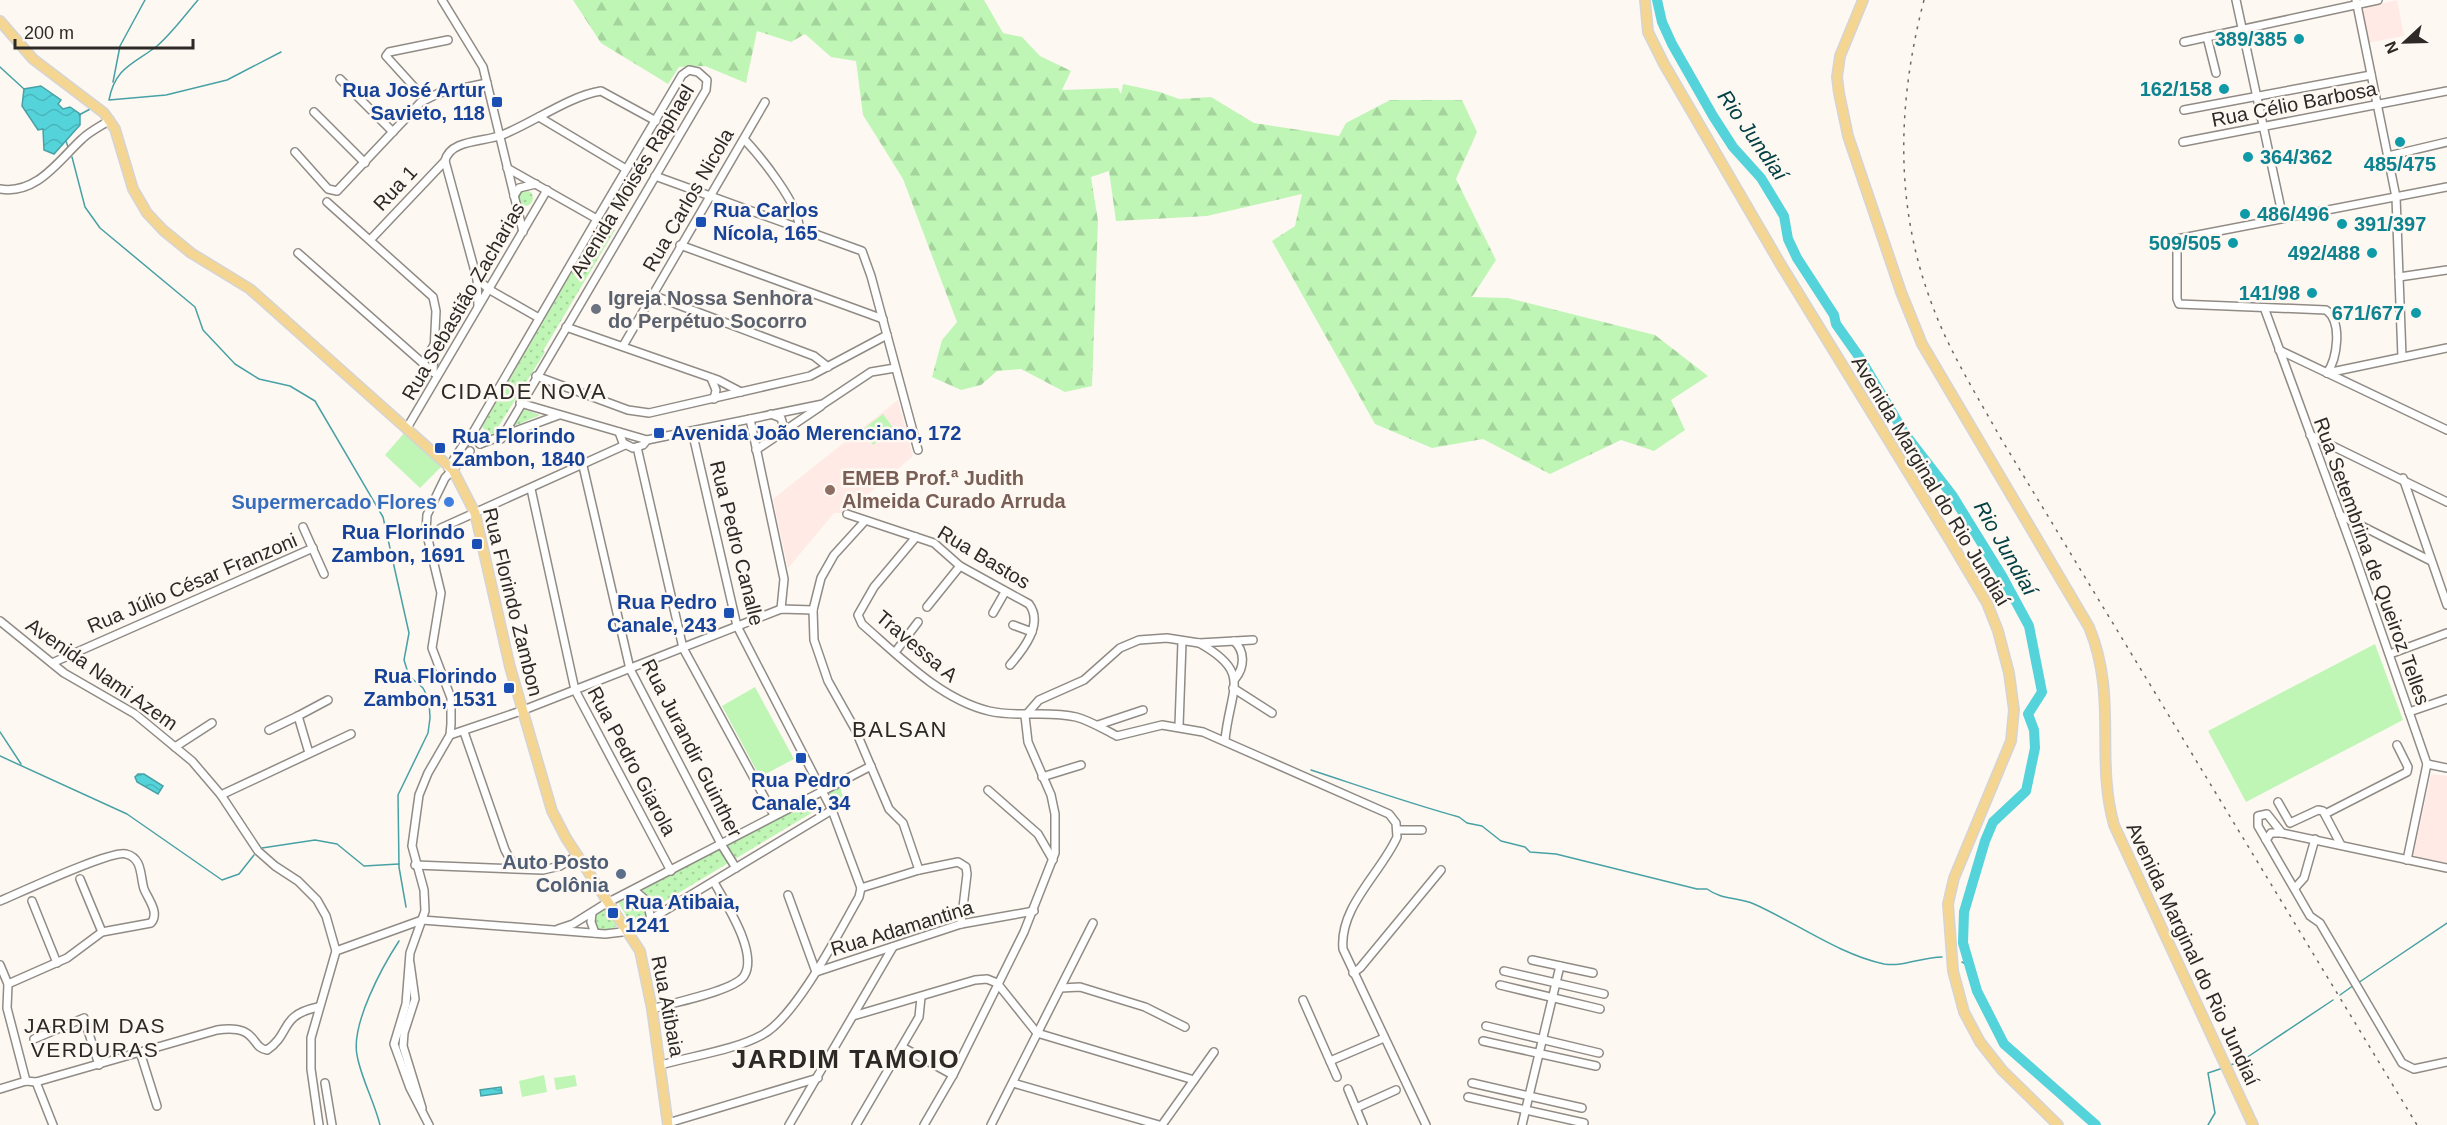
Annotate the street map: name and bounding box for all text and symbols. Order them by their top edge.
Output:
scale bar [15,12,194,50]
north arrow [2375,12,2435,72]
text: 200 m [24,23,74,43]
place label: 389/385 [2215,28,2287,50]
marker: 389/385 [2292,32,2306,46]
text: N [2382,39,2402,56]
street label: Rua Célio Barbosa [2210,77,2379,131]
place label: 162/158 [2140,78,2212,100]
place label: Rua José Artur Savieto, 118 [342,79,485,124]
street label: Avenida Moisés Raphael [566,81,698,281]
marker: 162/158 [2217,82,2231,96]
water label: Rio Jundiaí [1713,85,1794,186]
marker: Rua José Artur Savieto, 118 [490,95,504,109]
street label: Rua Carlos Nicola [638,124,738,275]
marker: 485/475 [2393,135,2407,149]
place label: 364/362 [2260,146,2332,168]
marker: 364/362 [2241,150,2255,164]
place label: 485/475 [2364,153,2436,175]
street label: Rua 1 [369,161,421,215]
street label: Rua Sebastião Zacharias [397,198,529,404]
place label: Rua Carlos Nícola, 165 [713,199,819,244]
place label: 486/496 [2257,203,2329,225]
marker: 486/496 [2238,207,2252,221]
place label: 391/397 [2354,213,2426,235]
marker: Rua Carlos Nícola, 165 [694,215,708,229]
marker: 391/397 [2335,217,2349,231]
place label: 509/505 [2149,232,2221,254]
marker: 509/505 [2226,236,2240,250]
place label: 492/488 [2288,242,2360,264]
marker: 492/488 [2365,246,2379,260]
place label: 141/98 [2239,282,2300,304]
marker: 141/98 [2305,286,2319,300]
place label: Igreja Nossa Senhora do Perpétuo Socorro [608,287,813,332]
marker: Igreja Nossa Senhora do Perpétuo Socorro [589,302,603,316]
place label: 671/677 [2332,302,2404,324]
marker: 671/677 [2409,306,2423,320]
street label: Avenida Marginal do Rio Jundiaí [1847,352,2015,610]
district label: CIDADE NOVA [441,379,607,404]
street label: Rua Setembrina de Queiroz Telles [2310,414,2434,708]
place label: Avenida João Merenciano, 172 [671,422,961,444]
place label: Rua Florindo Zambon, 1840 [452,425,585,470]
marker: Avenida João Merenciano, 172 [652,426,666,440]
marker: Rua Florindo Zambon, 1840 [433,441,447,455]
street label: Rua Pedro Canalle [706,458,768,628]
place label: EMEB Prof.ª Judith Almeida Curado Arruda [842,467,1067,512]
marker: EMEB Prof.ª Judith Almeida Curado Arruda [823,483,837,497]
place label: Supermercado Flores [231,491,437,513]
marker: Supermercado Flores [442,495,456,509]
water label: Rio Jundiaí [1969,496,2043,600]
street label: Rua Florindo Zambon [479,505,547,699]
place label: Rua Florindo Zambon, 1691 [332,521,465,566]
street label: Rua Bastos [934,521,1034,593]
street label: Rua Júlio César Franzoni [84,529,300,637]
marker: Rua Florindo Zambon, 1691 [470,537,484,551]
place label: Rua Pedro Canale, 243 [607,591,717,636]
marker: Rua Pedro Canale, 243 [722,606,736,620]
street label: Travessa A [872,606,963,687]
street label: Avenida Nami Azem [22,613,182,735]
street label: Rua Jurandir Guinther [638,655,747,841]
place label: Rua Florindo Zambon, 1531 [364,665,497,710]
marker: Rua Florindo Zambon, 1531 [502,681,516,695]
street label: Rua Pedro Giarola [583,683,681,840]
district label: BALSAN [852,717,948,742]
marker: Rua Pedro Canale, 34 [794,751,808,765]
place label: Rua Pedro Canale, 34 [751,769,851,814]
street label: Avenida Marginal do Rio Jundiaí [2122,819,2264,1089]
place label: Auto Posto Colônia [502,851,610,896]
marker: Auto Posto Colônia [614,867,628,881]
place label: Rua Atibaia, 1241 [625,891,740,936]
street label: Rua Adamantina [828,896,977,960]
marker: Rua Atibaia, 1241 [606,906,620,920]
street label: Rua Atibaia [647,954,689,1059]
district label: JARDIM DAS VERDURAS [24,1014,166,1061]
district label: JARDIM TAMOIO [732,1044,960,1074]

